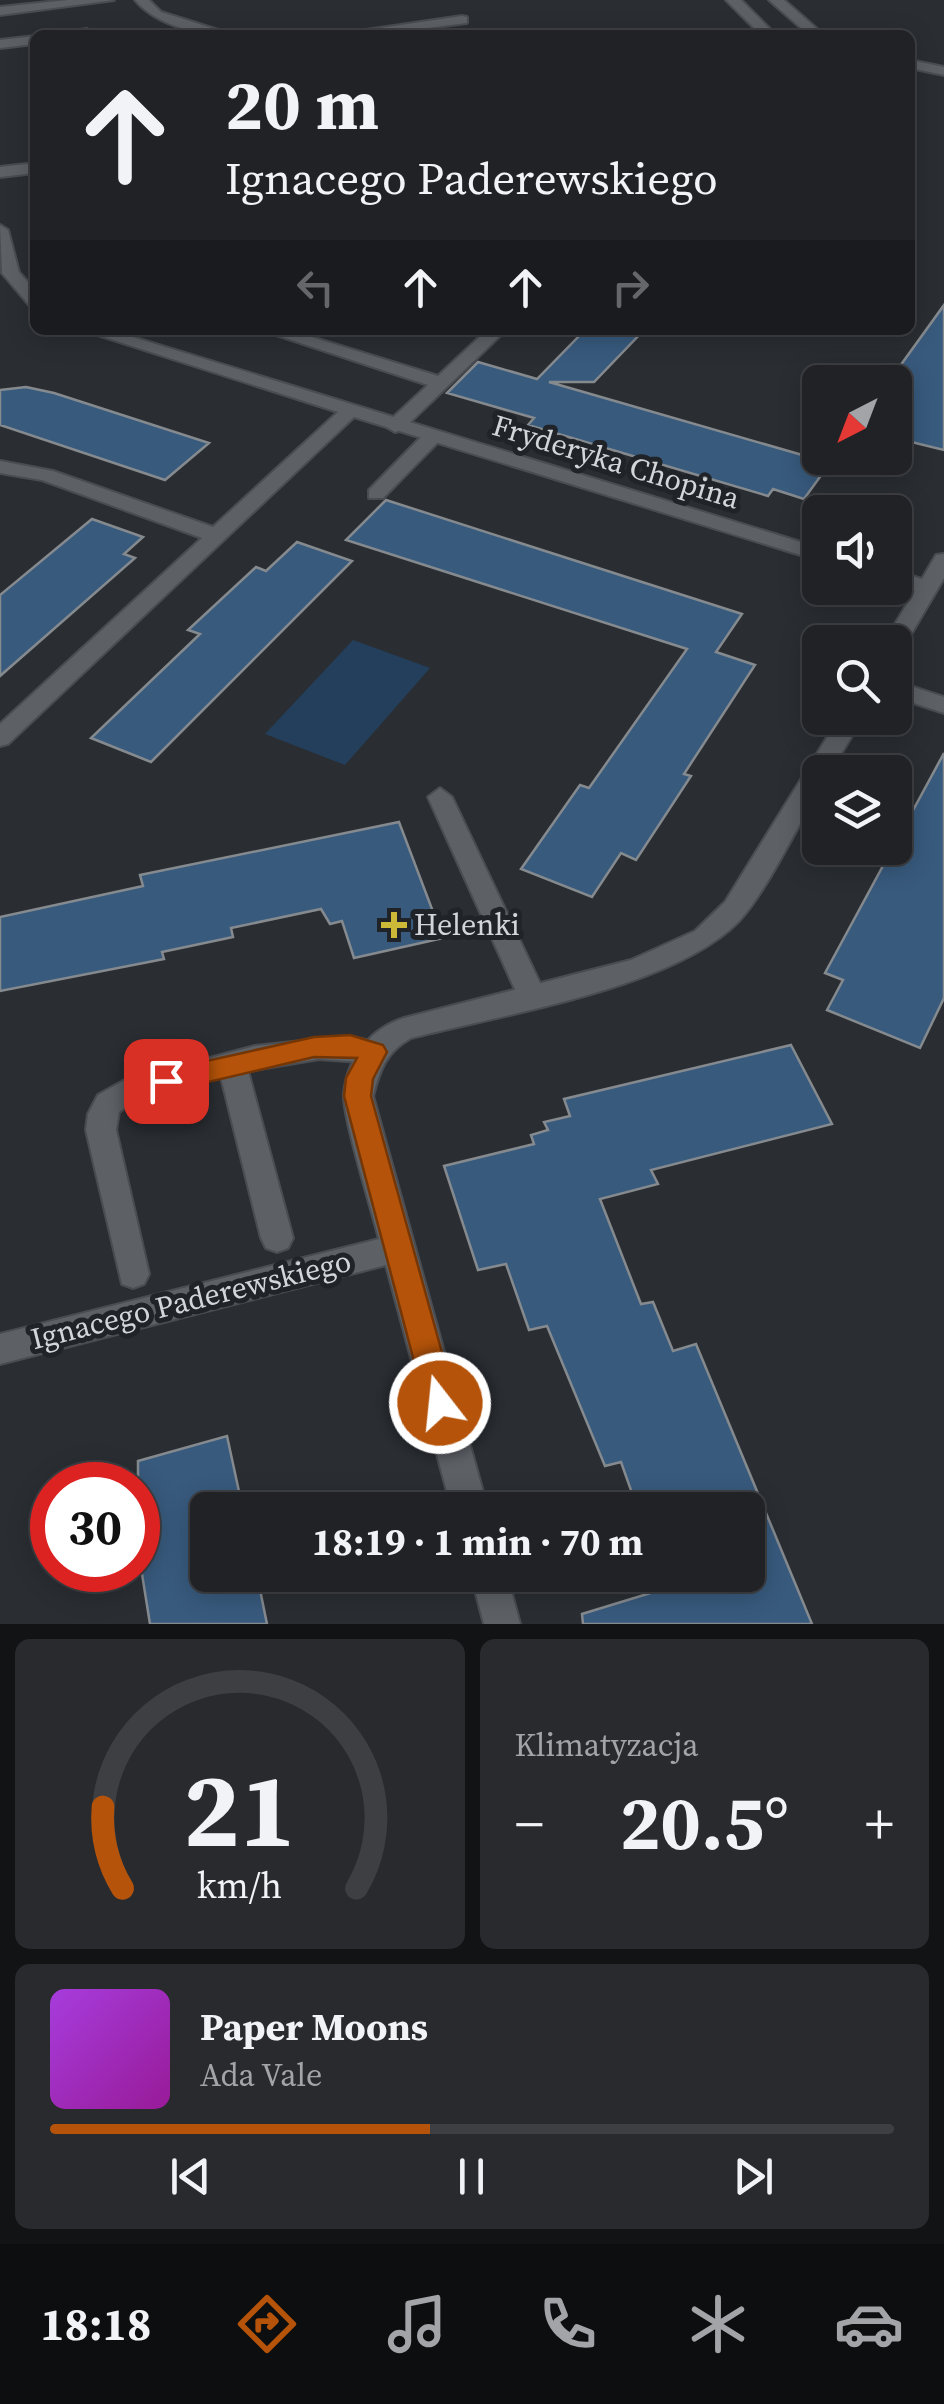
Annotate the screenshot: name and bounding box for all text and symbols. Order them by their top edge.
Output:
text: 20 m [225,56,379,152]
icon: ahead [60,70,190,200]
text: Ignacego Paderewskiego [225,147,718,209]
icon: left [288,260,343,315]
icon: ahead [393,260,448,315]
icon: ahead [498,260,553,315]
icon: right [603,260,658,315]
north arrow [802,365,912,475]
map controls [802,365,912,865]
street label: Fryderyka Chopina [488,404,745,519]
button: sound [802,495,912,605]
button: search [802,625,912,735]
button: layers [802,755,912,865]
place label: Helenki [414,904,520,945]
marker: Helenki [383,914,405,936]
pin [124,1039,209,1124]
icon: arrive [139,1054,194,1109]
street label: Ignacego Paderewskiego [27,1240,355,1359]
position arrow [388,1351,492,1455]
speed limit sign: 30 [30,1462,160,1592]
text: 18:19 · 1 min · 70 m [312,1516,643,1568]
text: Klimatyzacja [515,1723,698,1767]
text: 21 [183,1738,296,1881]
text: 20.5° [620,1771,789,1874]
text: − [515,1786,544,1861]
text: + [865,1786,894,1861]
text: km/h [197,1861,282,1910]
text: Paper Moons [200,2001,428,2053]
text: Ada Vale [200,2053,322,2097]
icon: previous [163,2149,218,2204]
icon: pause [444,2149,499,2204]
icon: next [726,2149,781,2204]
icon: directions [232,2289,302,2359]
icon: music [382,2289,452,2359]
icon: phone [533,2289,603,2359]
icon: climate [683,2289,753,2359]
icon: car [834,2289,904,2359]
text: 18:18 [40,2293,151,2355]

